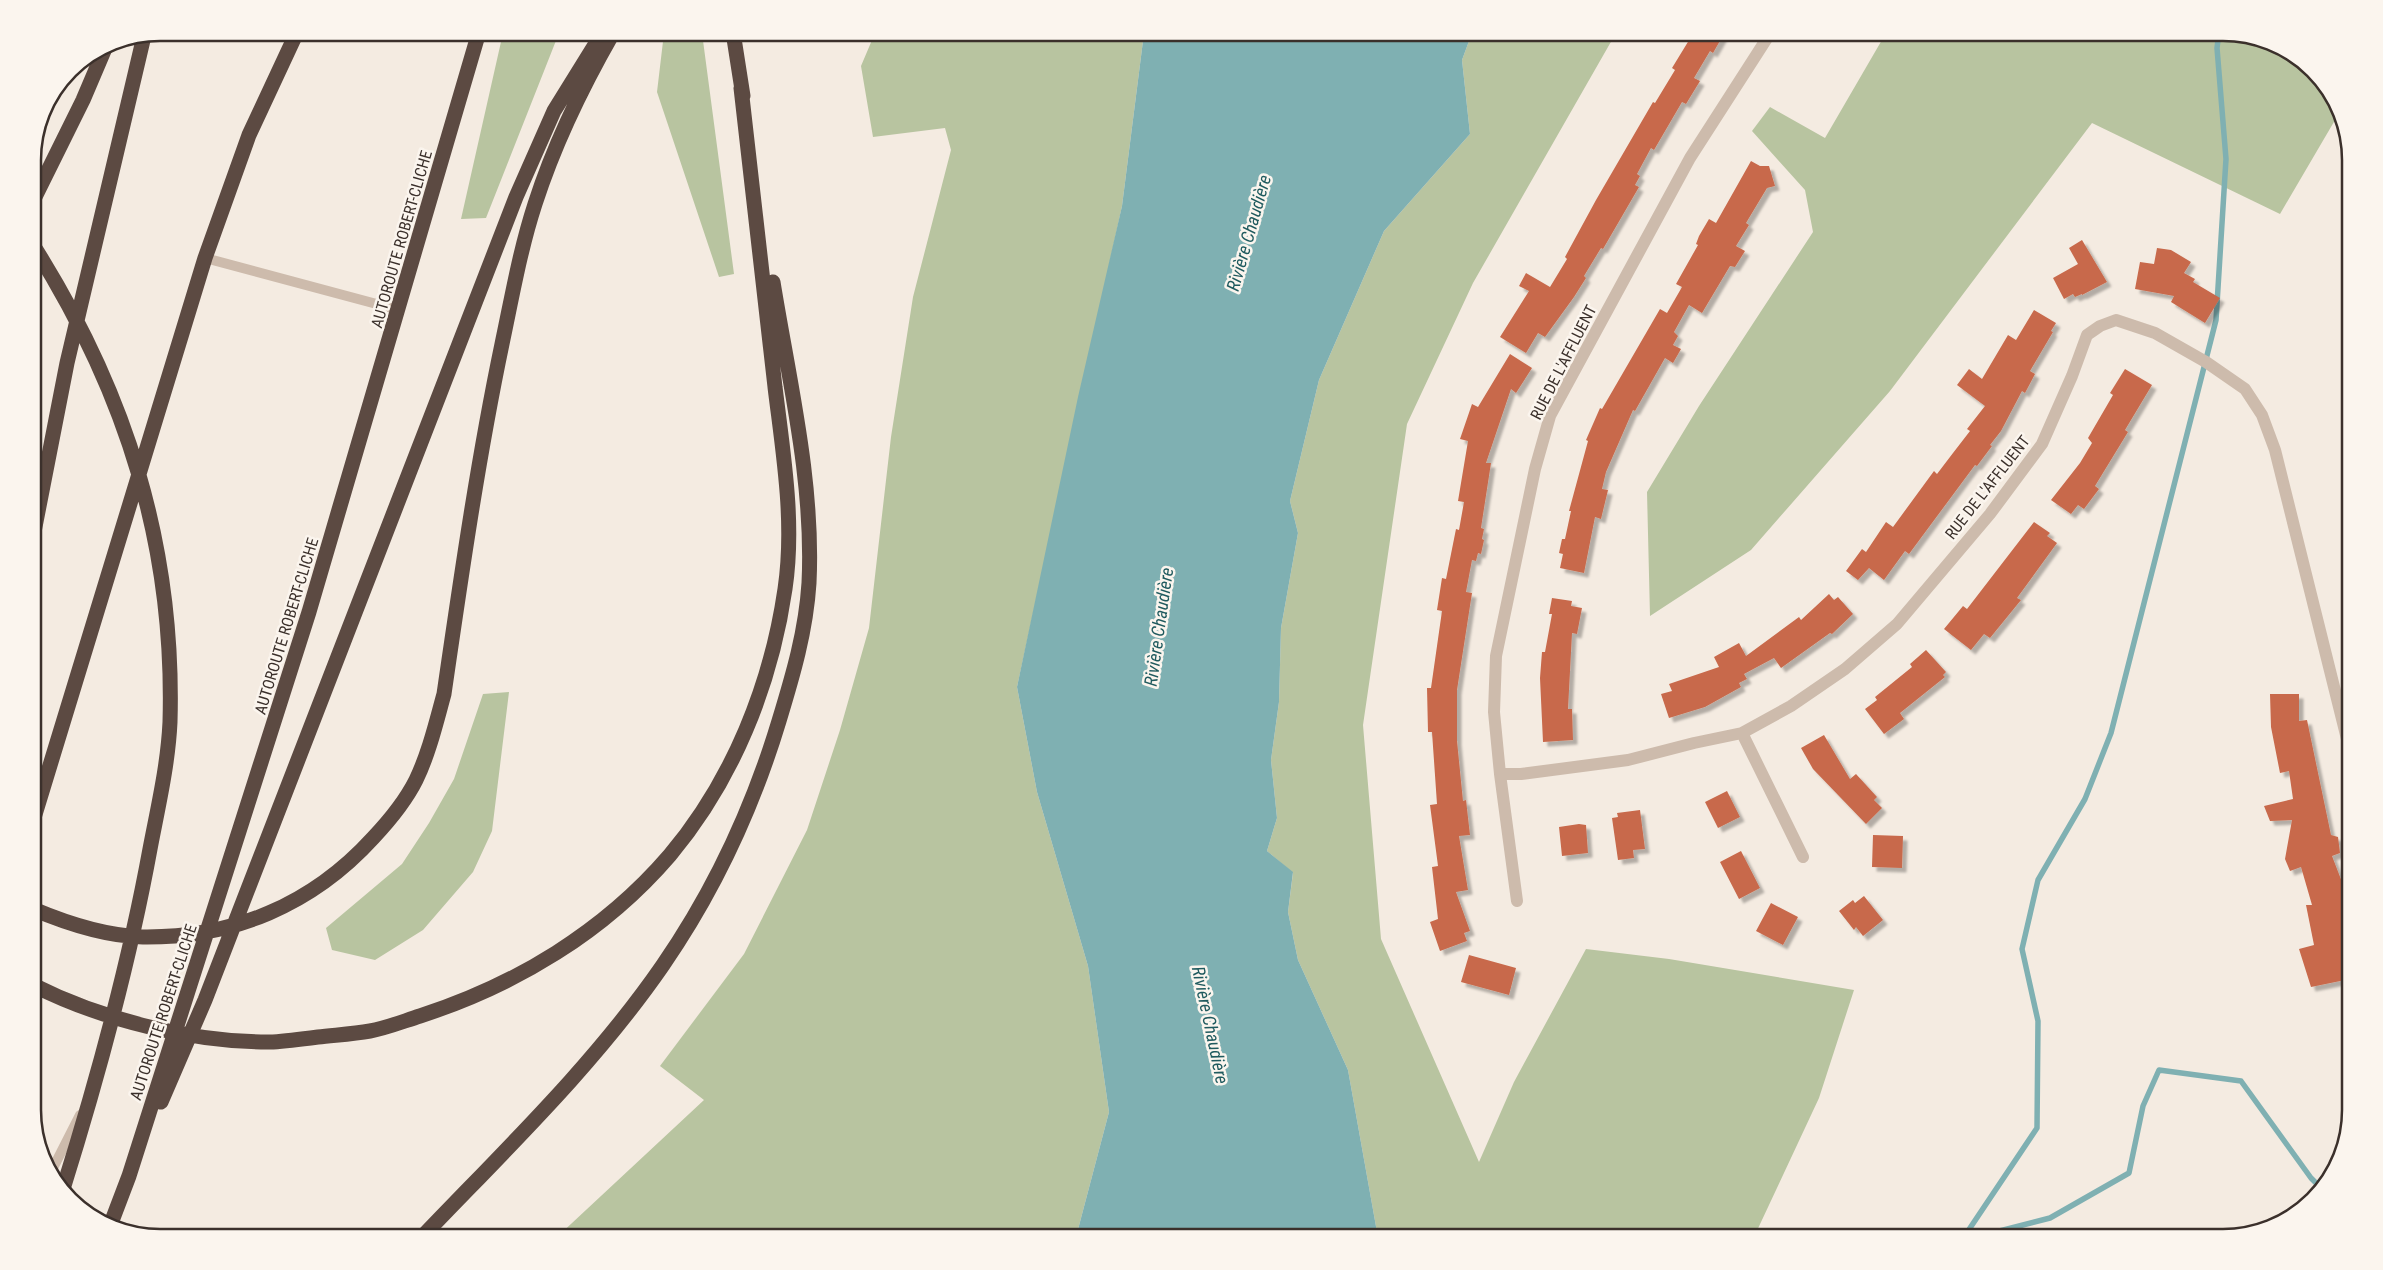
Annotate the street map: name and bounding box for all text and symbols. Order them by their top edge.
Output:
street label: AUTOROUTE ROBERT-CLICHE [367,148,436,330]
water label: Rivière Chaudière [1222,172,1275,293]
street label: RUE DE L'AFFLUENT [1526,302,1601,423]
street label: RUE DE L'AFFLUENT [1941,432,2034,543]
street label: AUTOROUTE ROBERT-CLICHE [251,536,322,717]
water label: Rivière Chaudière [1140,566,1177,688]
street label: AUTOROUTE ROBERT-CLICHE [126,922,201,1102]
water label: Rivière Chaudière [1188,964,1233,1086]

